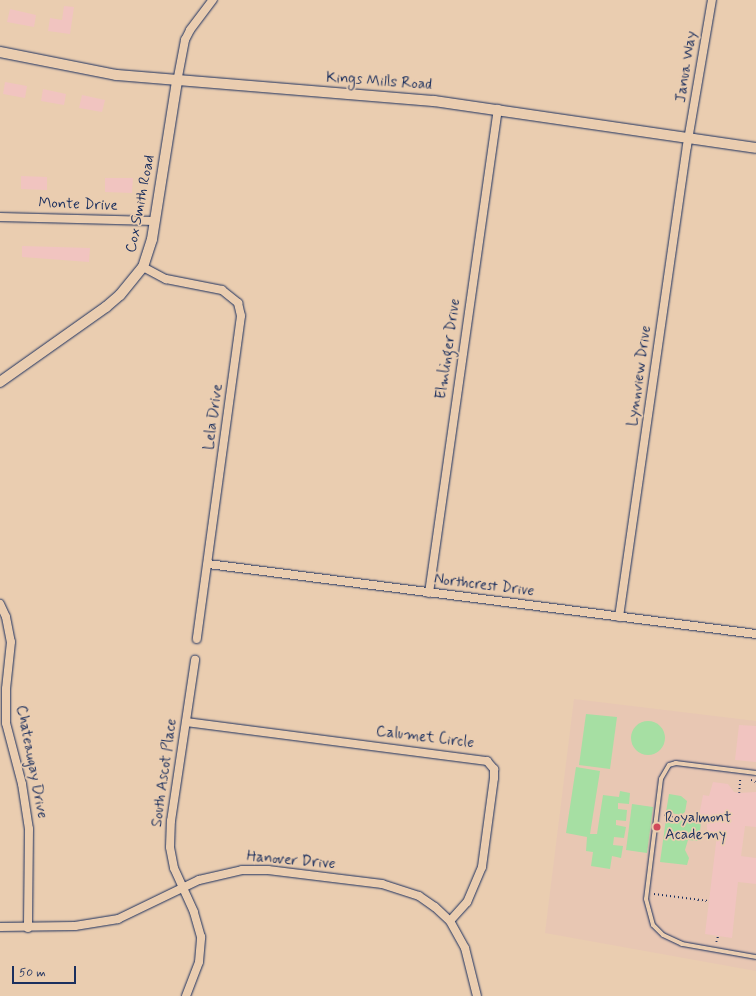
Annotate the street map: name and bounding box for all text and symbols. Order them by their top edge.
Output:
street label: Janua Way [672,30,702,104]
street label: Kings Mills Road [326,69,432,95]
street label: Cox Smith Road [122,152,160,256]
street label: Monte Drive [38,195,118,215]
street label: Elmlinger Drive [433,297,465,401]
street label: Lynnview Drive [624,324,656,428]
street label: Lela Drive [201,384,227,450]
street label: Northcrest Drive [433,571,535,601]
street label: Chateaugay Drive [11,704,51,820]
street label: South Ascot Place [148,718,182,828]
street label: Calumet Circle [374,723,476,753]
place label: Royalmont Academy [665,809,731,844]
marker: Royalmont Academy [652,822,662,832]
street label: Hanover Drive [246,848,336,874]
scale bar [14,958,78,984]
text: 50 m [19,965,46,981]

